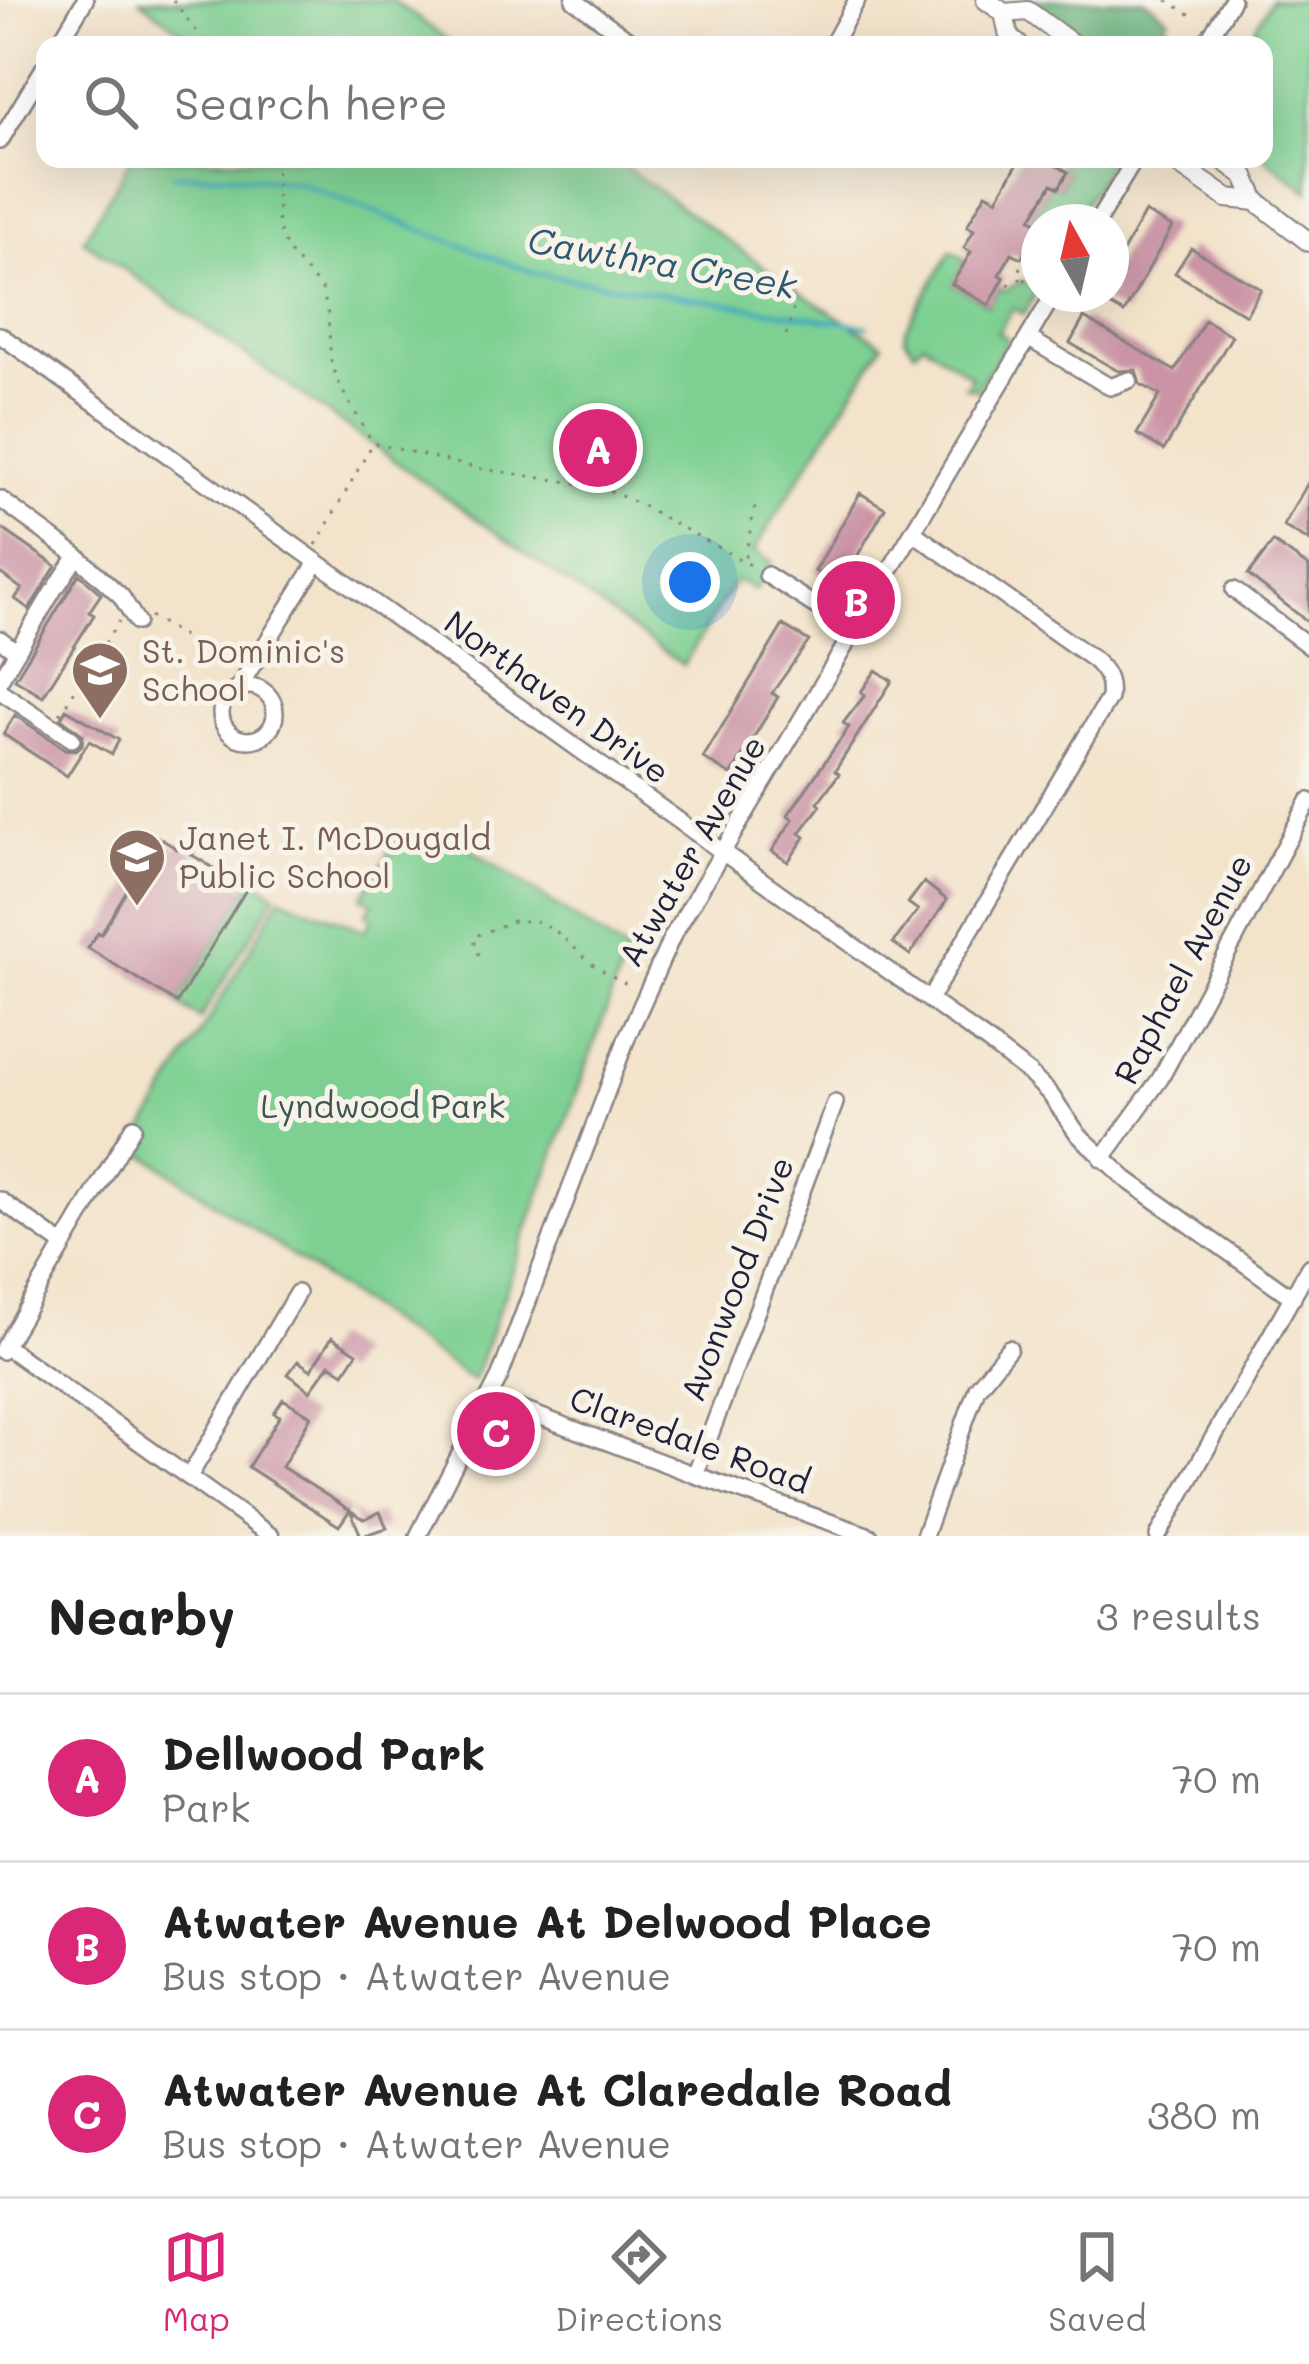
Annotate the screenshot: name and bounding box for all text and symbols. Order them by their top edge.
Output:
search box [36,36,1273,168]
icon: search [78,69,144,135]
text: Search here [174,73,448,131]
north arrow [1021,204,1129,312]
water label: Cawthra Creek [524,215,801,308]
pin: A [559,403,637,493]
your location [660,552,720,612]
pin: B [817,555,895,645]
street label: Northaven Drive [437,600,679,792]
place label: St. Dominic's School [142,628,345,709]
school or university icon: St. Dominic's School [69,639,131,721]
street label: Atwater Avenue [607,727,774,973]
place label: Janet I. McDougald Public School [179,815,491,896]
school or university icon: Janet I. McDougald Public School [106,826,168,908]
street label: Raphael Avenue [1103,846,1260,1091]
park label: Lyndwood Park [261,1083,505,1127]
street label: Avonwood Drive [669,1150,802,1407]
street label: Claredale Road [565,1375,816,1502]
pin: C [457,1386,535,1476]
text: Nearby [48,1581,235,1648]
text: 3 results [1096,1589,1261,1640]
text: Dellwood Park [162,1723,485,1781]
text: A [73,1752,101,1803]
text: 70 m [1172,1752,1261,1803]
text: Park [162,1781,250,1832]
text: Atwater Avenue At Delwood Place [162,1891,932,1949]
text: B [74,1920,100,1971]
text: 70 m [1172,1920,1261,1971]
text: Bus stop · Atwater Avenue [162,1949,671,2000]
text: Atwater Avenue At Claredale Road [162,2059,952,2117]
text: C [73,2088,101,2139]
text: 380 m [1147,2088,1261,2139]
text: Bus stop · Atwater Avenue [162,2117,671,2168]
tab: Map [163,2224,230,2339]
tab: Directions [555,2224,723,2339]
tab: Saved [1048,2224,1146,2339]

